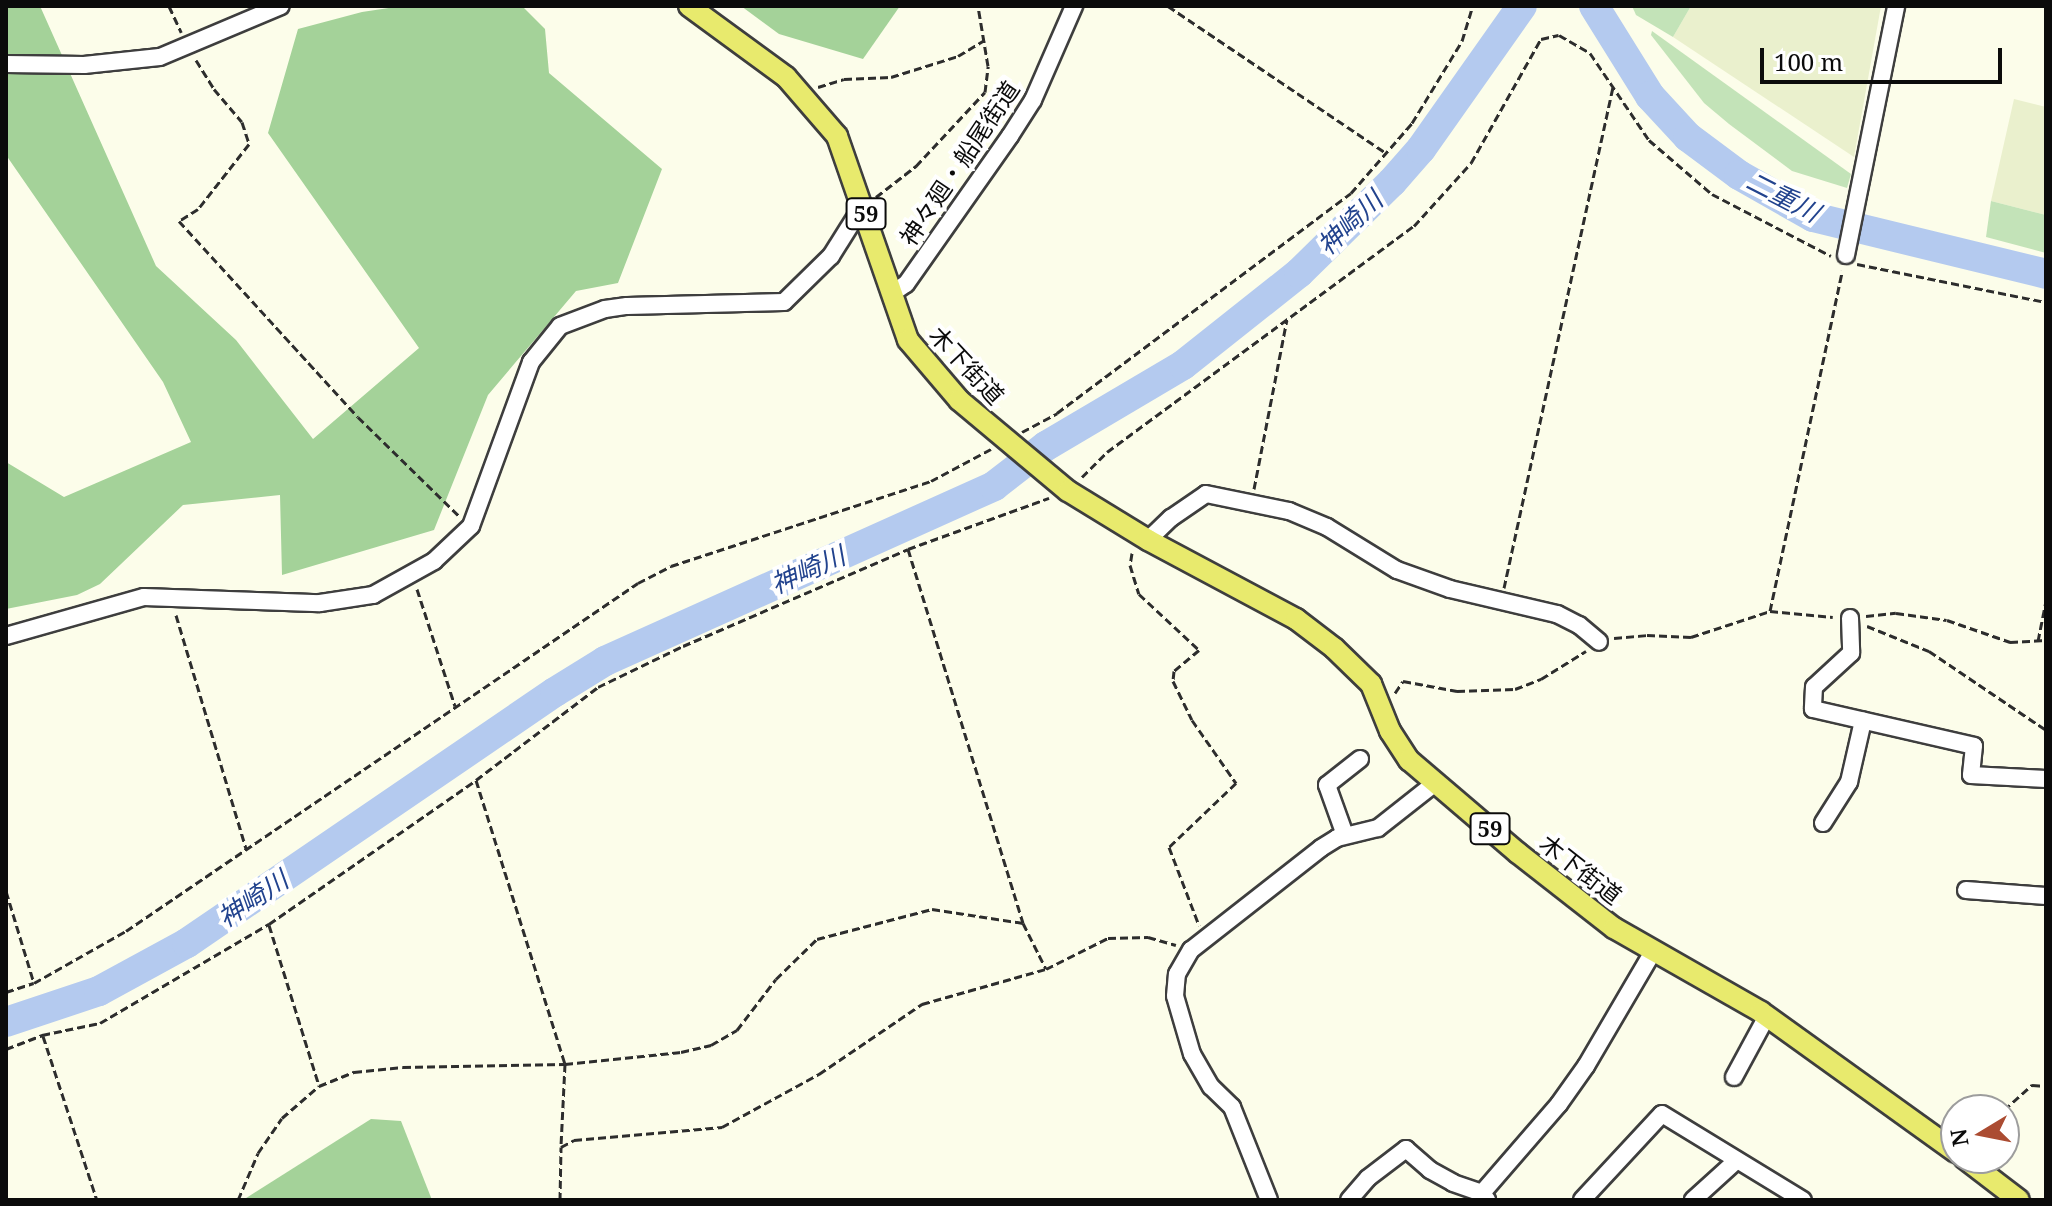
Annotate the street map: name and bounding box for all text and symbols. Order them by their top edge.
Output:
scale bar [1764,32,2006,82]
text: 100 m [1774,45,1843,78]
street label: 神々廻・船尾街道 [893,75,1025,251]
water label: 二重川 [1741,165,1825,229]
water label: 神崎川 [1311,185,1389,261]
road number: 59 [844,196,888,232]
street label: 木下街道 [924,320,1010,410]
water label: 神崎川 [766,540,850,600]
road number: 59 [1468,811,1512,847]
street label: 木下街道 [1534,828,1628,910]
water label: 神崎川 [212,864,294,934]
north arrow [1940,1094,2020,1174]
text: N [1942,1127,1975,1149]

